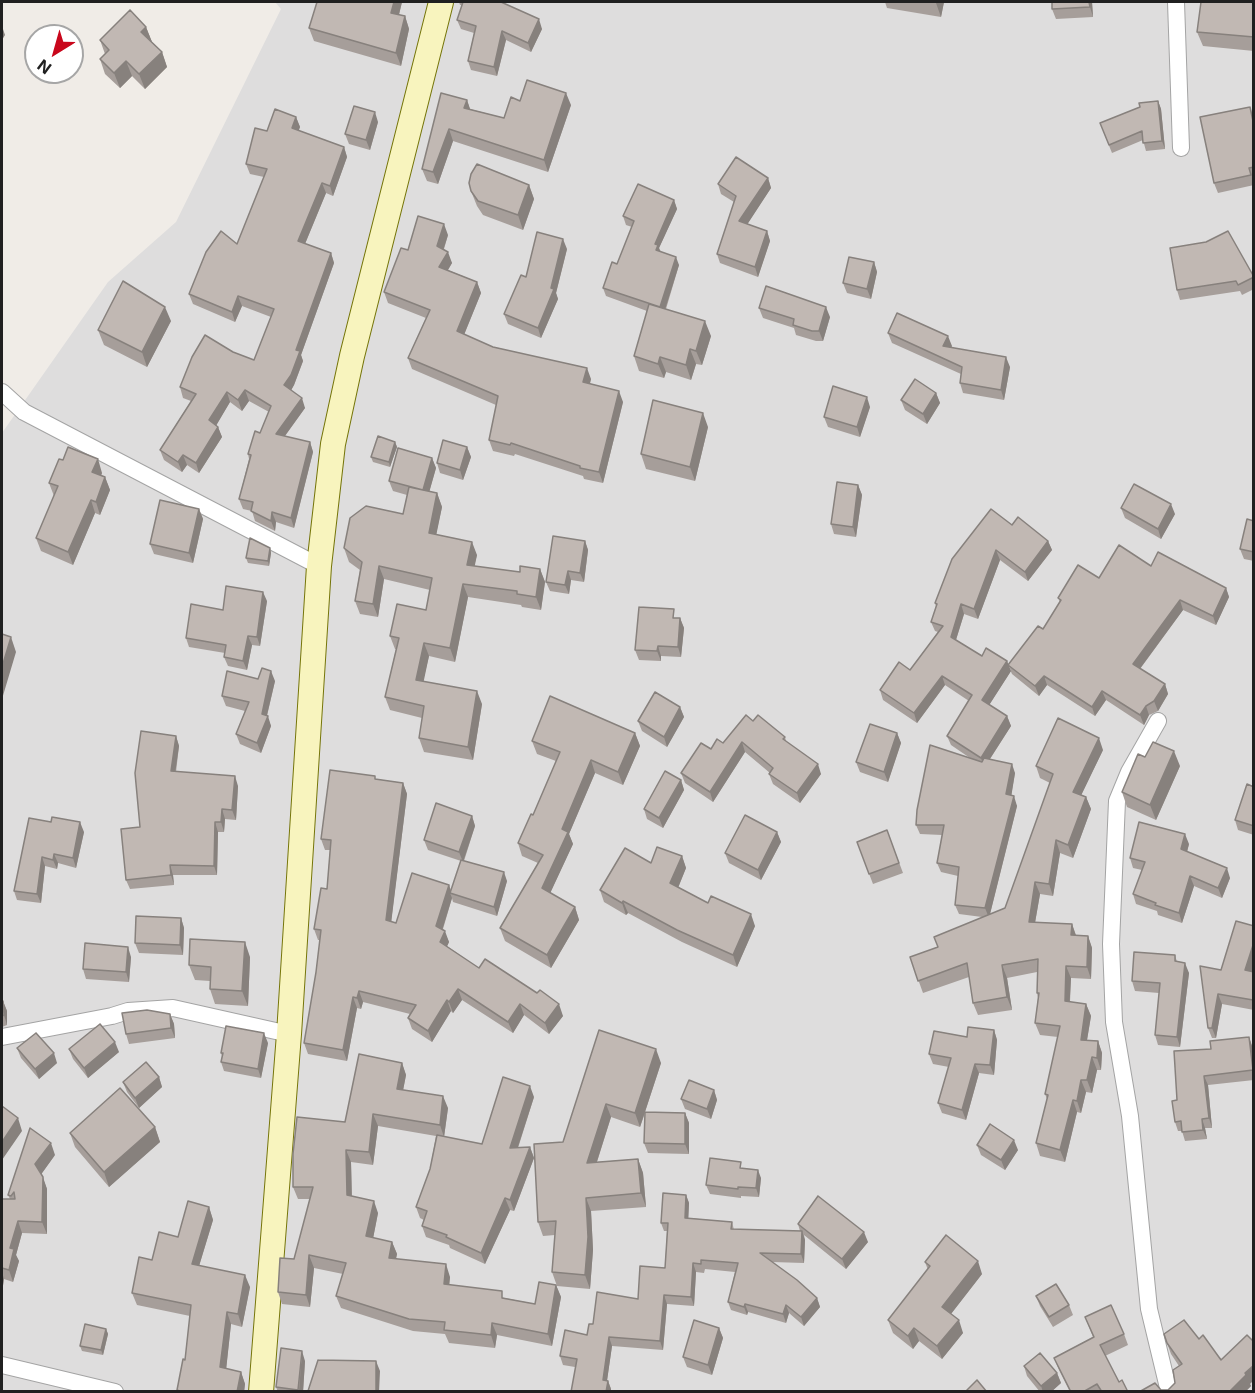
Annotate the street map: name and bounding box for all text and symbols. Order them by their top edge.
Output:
north arrow [24,24,84,84]
text: N [33,55,55,78]

